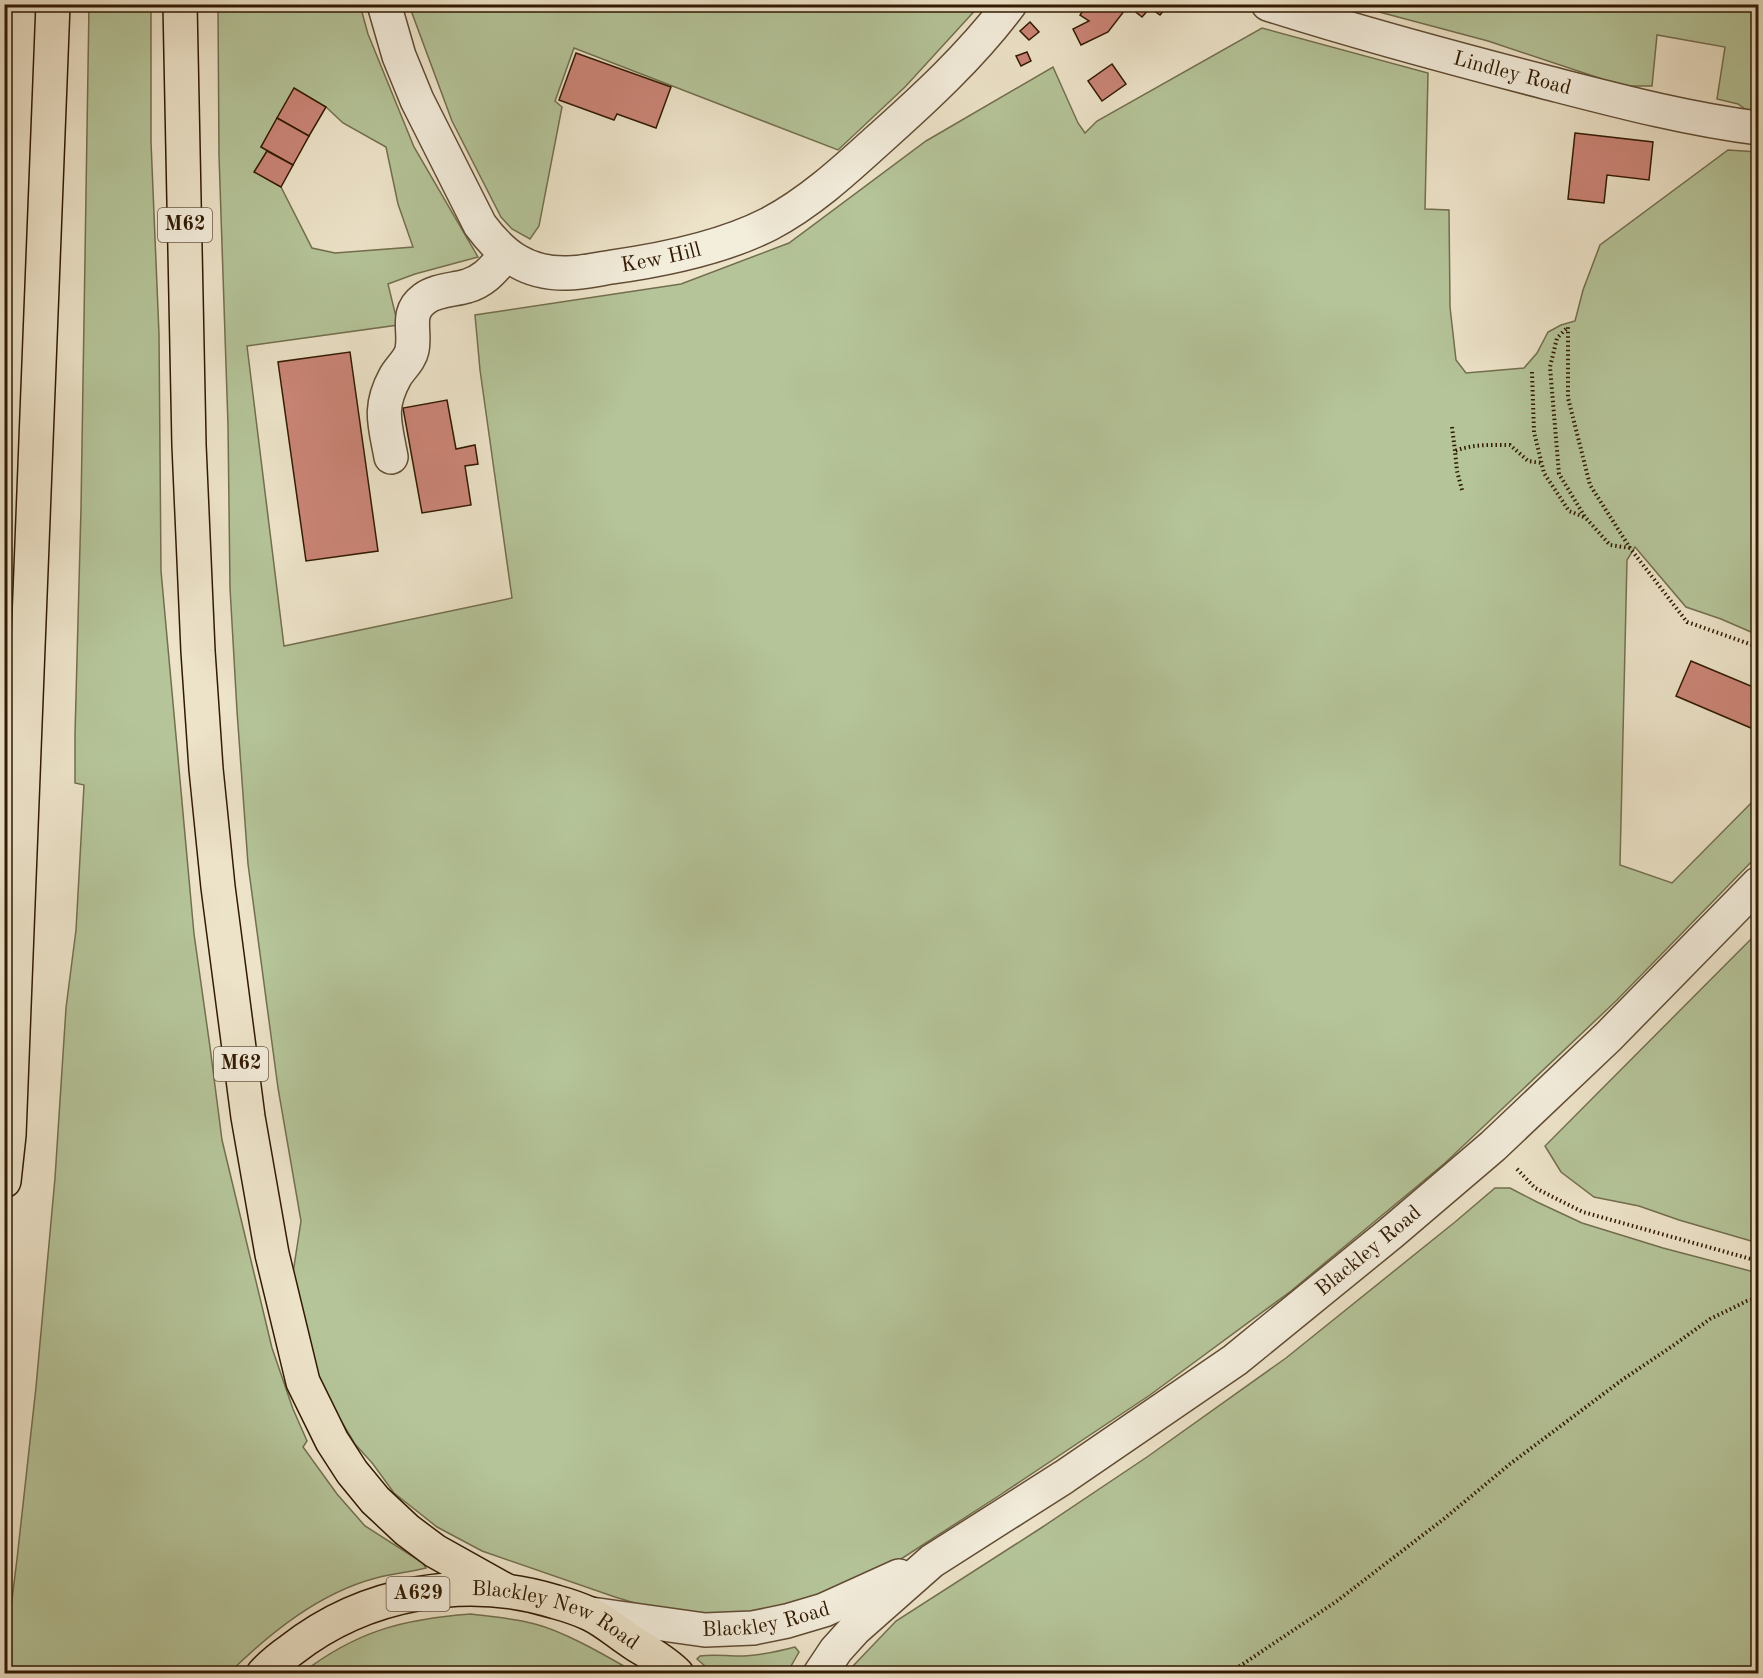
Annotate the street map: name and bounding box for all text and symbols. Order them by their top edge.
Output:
street label: Lindley Road [1451,48,1574,99]
road number: M62 [158,208,212,242]
street label: Kew Hill [619,239,704,276]
road number: M62 [214,1047,268,1081]
street label: Blackley Road [1312,1201,1425,1300]
road number: A629 [386,1577,450,1611]
street label: Blackley New Road [471,1578,642,1654]
street label: Blackley Road [702,1598,832,1641]

